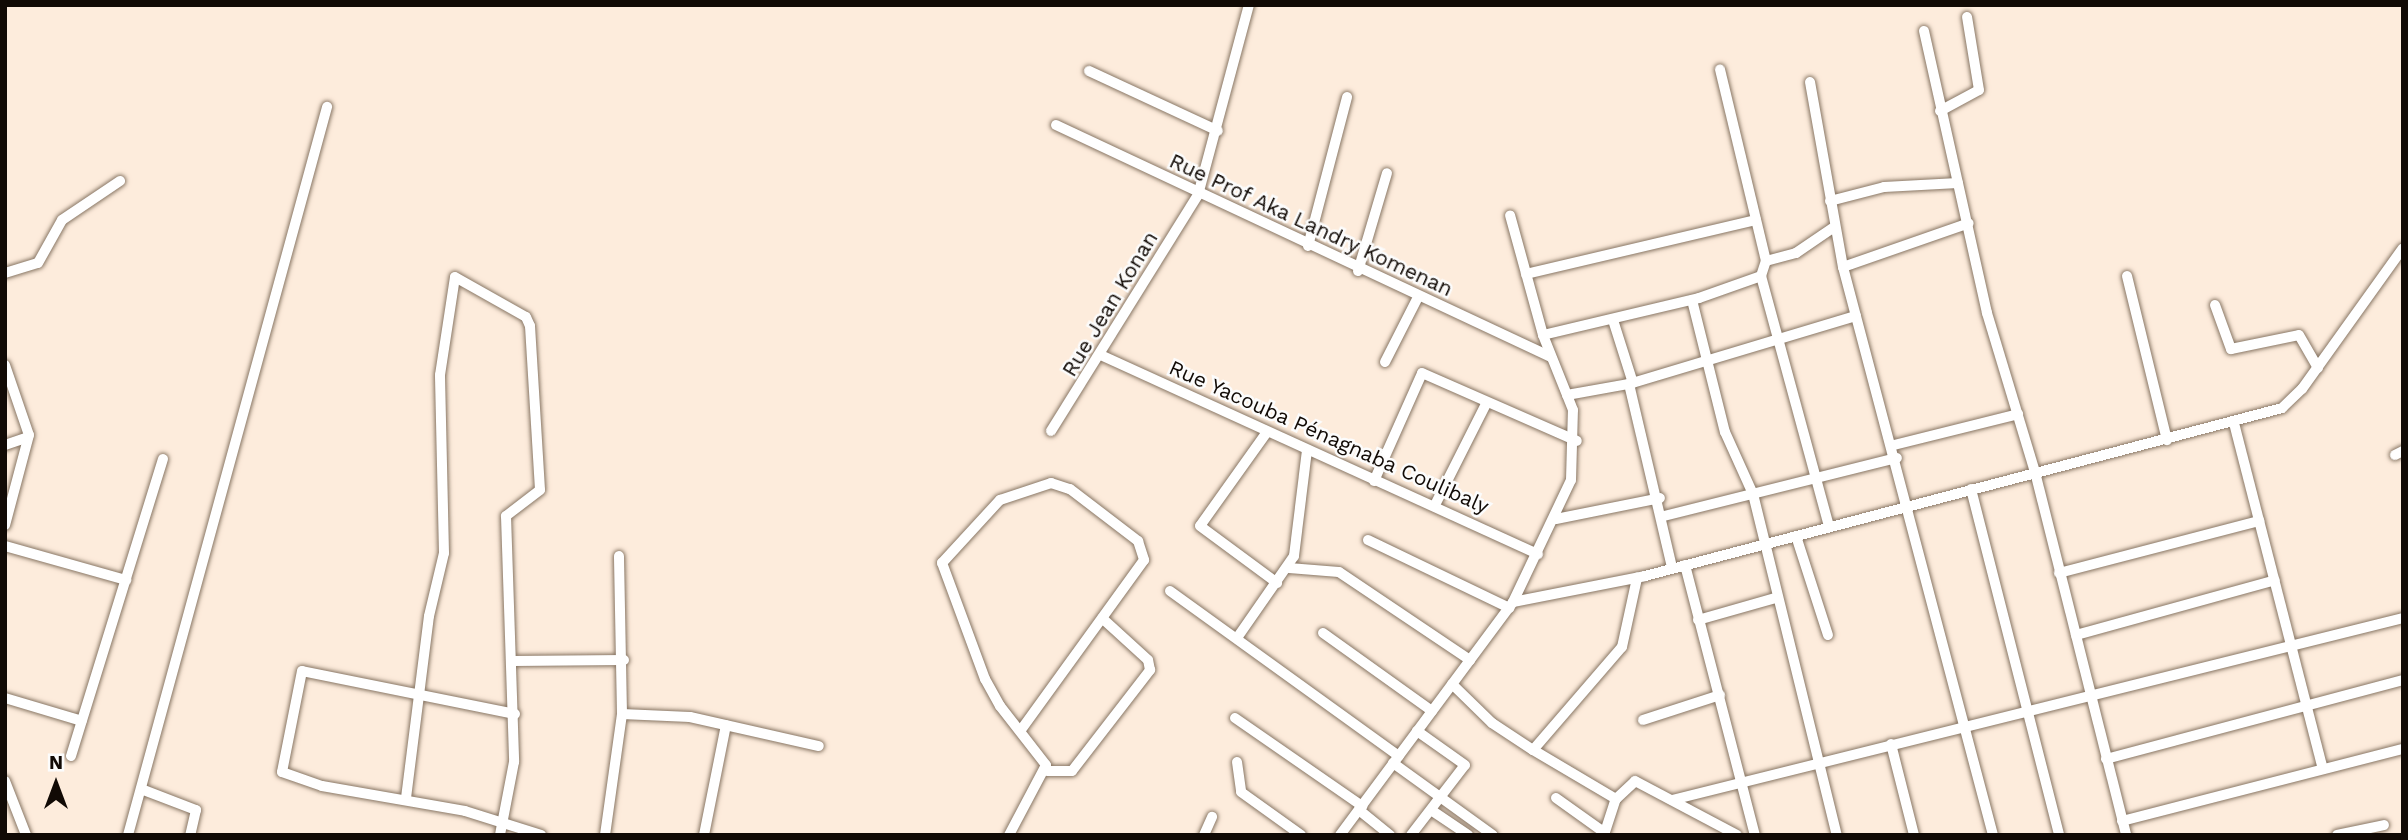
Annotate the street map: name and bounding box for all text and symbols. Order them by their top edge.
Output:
street label: Rue Prof Aka Landry Komenan [1164,148,1458,302]
street label: Rue Jean Konan [1057,227,1163,381]
street label: Rue Yacouba Pénagnaba Coulibaly [1164,354,1494,520]
north arrow [21,749,91,819]
text: N [49,751,63,774]

